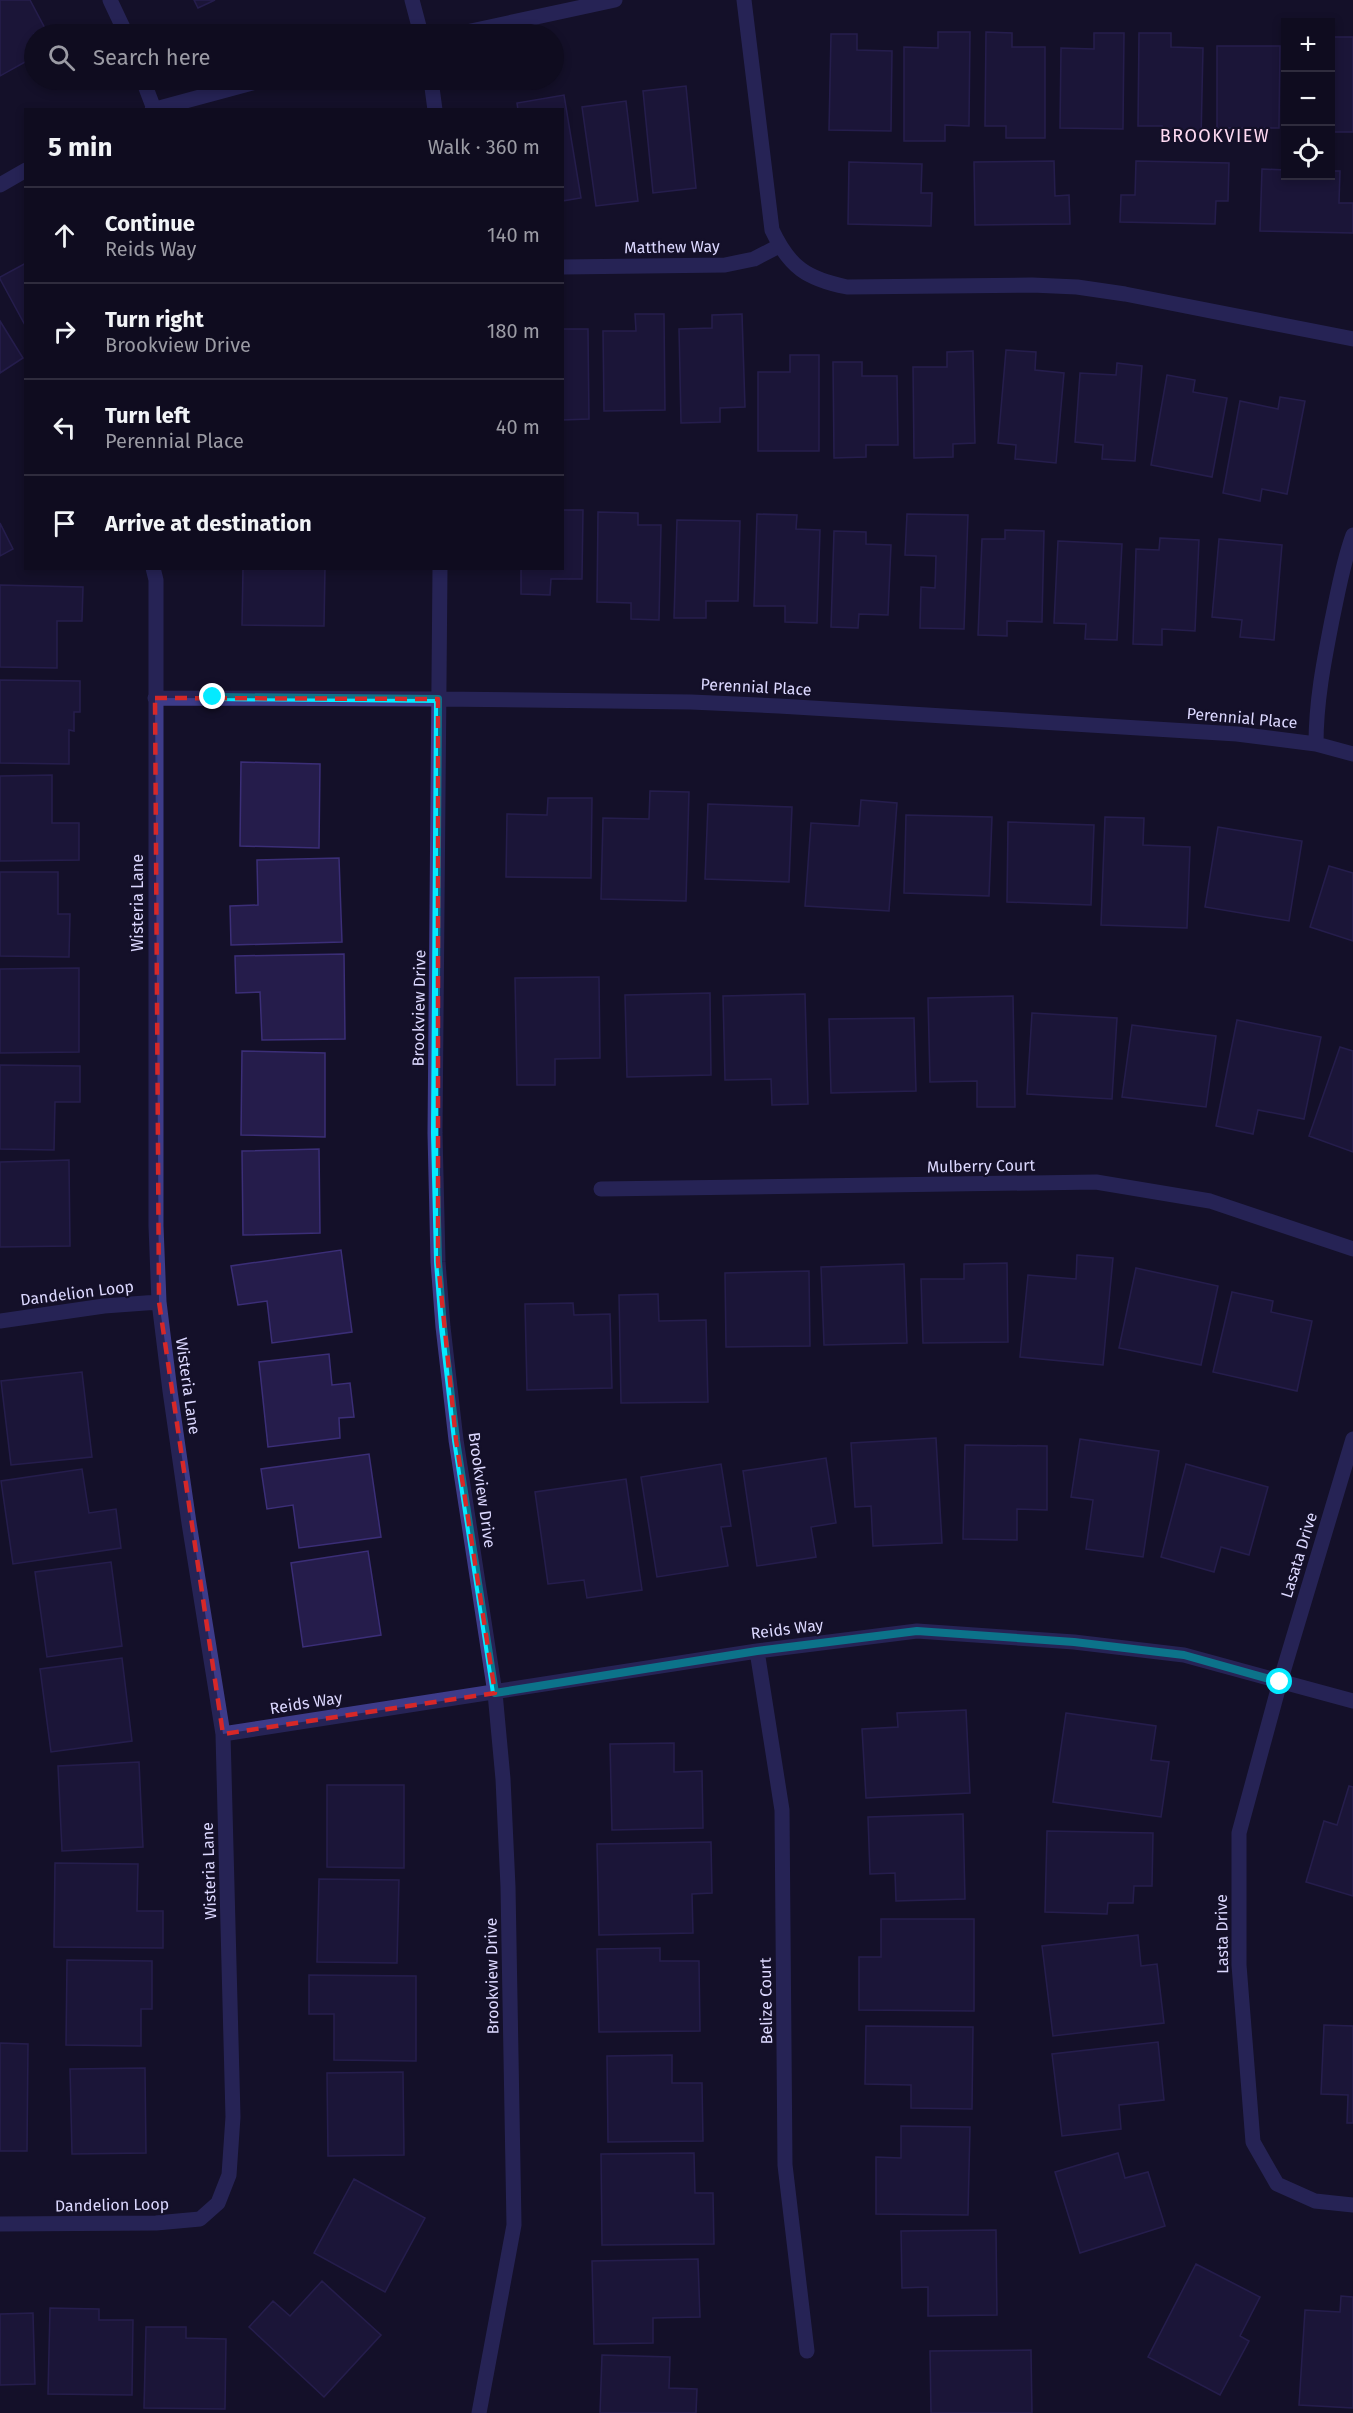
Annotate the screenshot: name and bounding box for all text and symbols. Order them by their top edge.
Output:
map controls [1281,18,1335,180]
button: + [1281,18,1335,72]
search box [24,24,564,90]
icon: search [45,41,78,74]
text: Search here [93,44,211,71]
button: − [1281,72,1335,126]
district label: BROOKVIEW [1160,125,1270,147]
button: locate [1281,126,1335,180]
text: 5 min [48,132,112,163]
text: Walk · 360 m [428,135,540,159]
text: Continue [105,210,195,237]
icon: ahead [48,219,81,252]
text: 140 m [487,223,540,247]
text: Reids Way [105,237,196,261]
street label: Matthew Way [624,237,720,257]
text: Turn right [105,306,204,333]
icon: right [48,315,81,348]
text: 180 m [487,319,540,343]
text: Brookview Drive [105,333,251,357]
text: Turn left [105,402,190,429]
icon: left [48,411,81,444]
text: 40 m [496,415,540,439]
text: Perennial Place [105,429,244,453]
icon: arrive [48,507,81,540]
text: Arrive at destination [105,510,312,537]
street label: Perennial Place [700,675,812,699]
route end [199,683,225,709]
street label: Perennial Place [1186,704,1298,732]
street label: Wisteria Lane [128,854,147,952]
street label: Brookview Drive [408,950,430,1066]
street label: Mulberry Court [927,1156,1036,1176]
street label: Dandelion Loop [19,1277,135,1309]
street label: Wisteria Lane [172,1336,204,1436]
street label: Brookview Drive [464,1431,500,1549]
street label: Lasata Drive [1277,1510,1321,1600]
street label: Reids Way [750,1615,825,1643]
route start [1266,1668,1292,1694]
street label: Reids Way [268,1688,344,1718]
street label: Wisteria Lane [198,1822,220,1920]
street label: Lasta Drive [1212,1894,1232,1974]
street label: Brookview Drive [481,1918,503,2034]
street label: Belize Court [756,1957,776,2045]
street label: Dandelion Loop [55,2195,169,2215]

